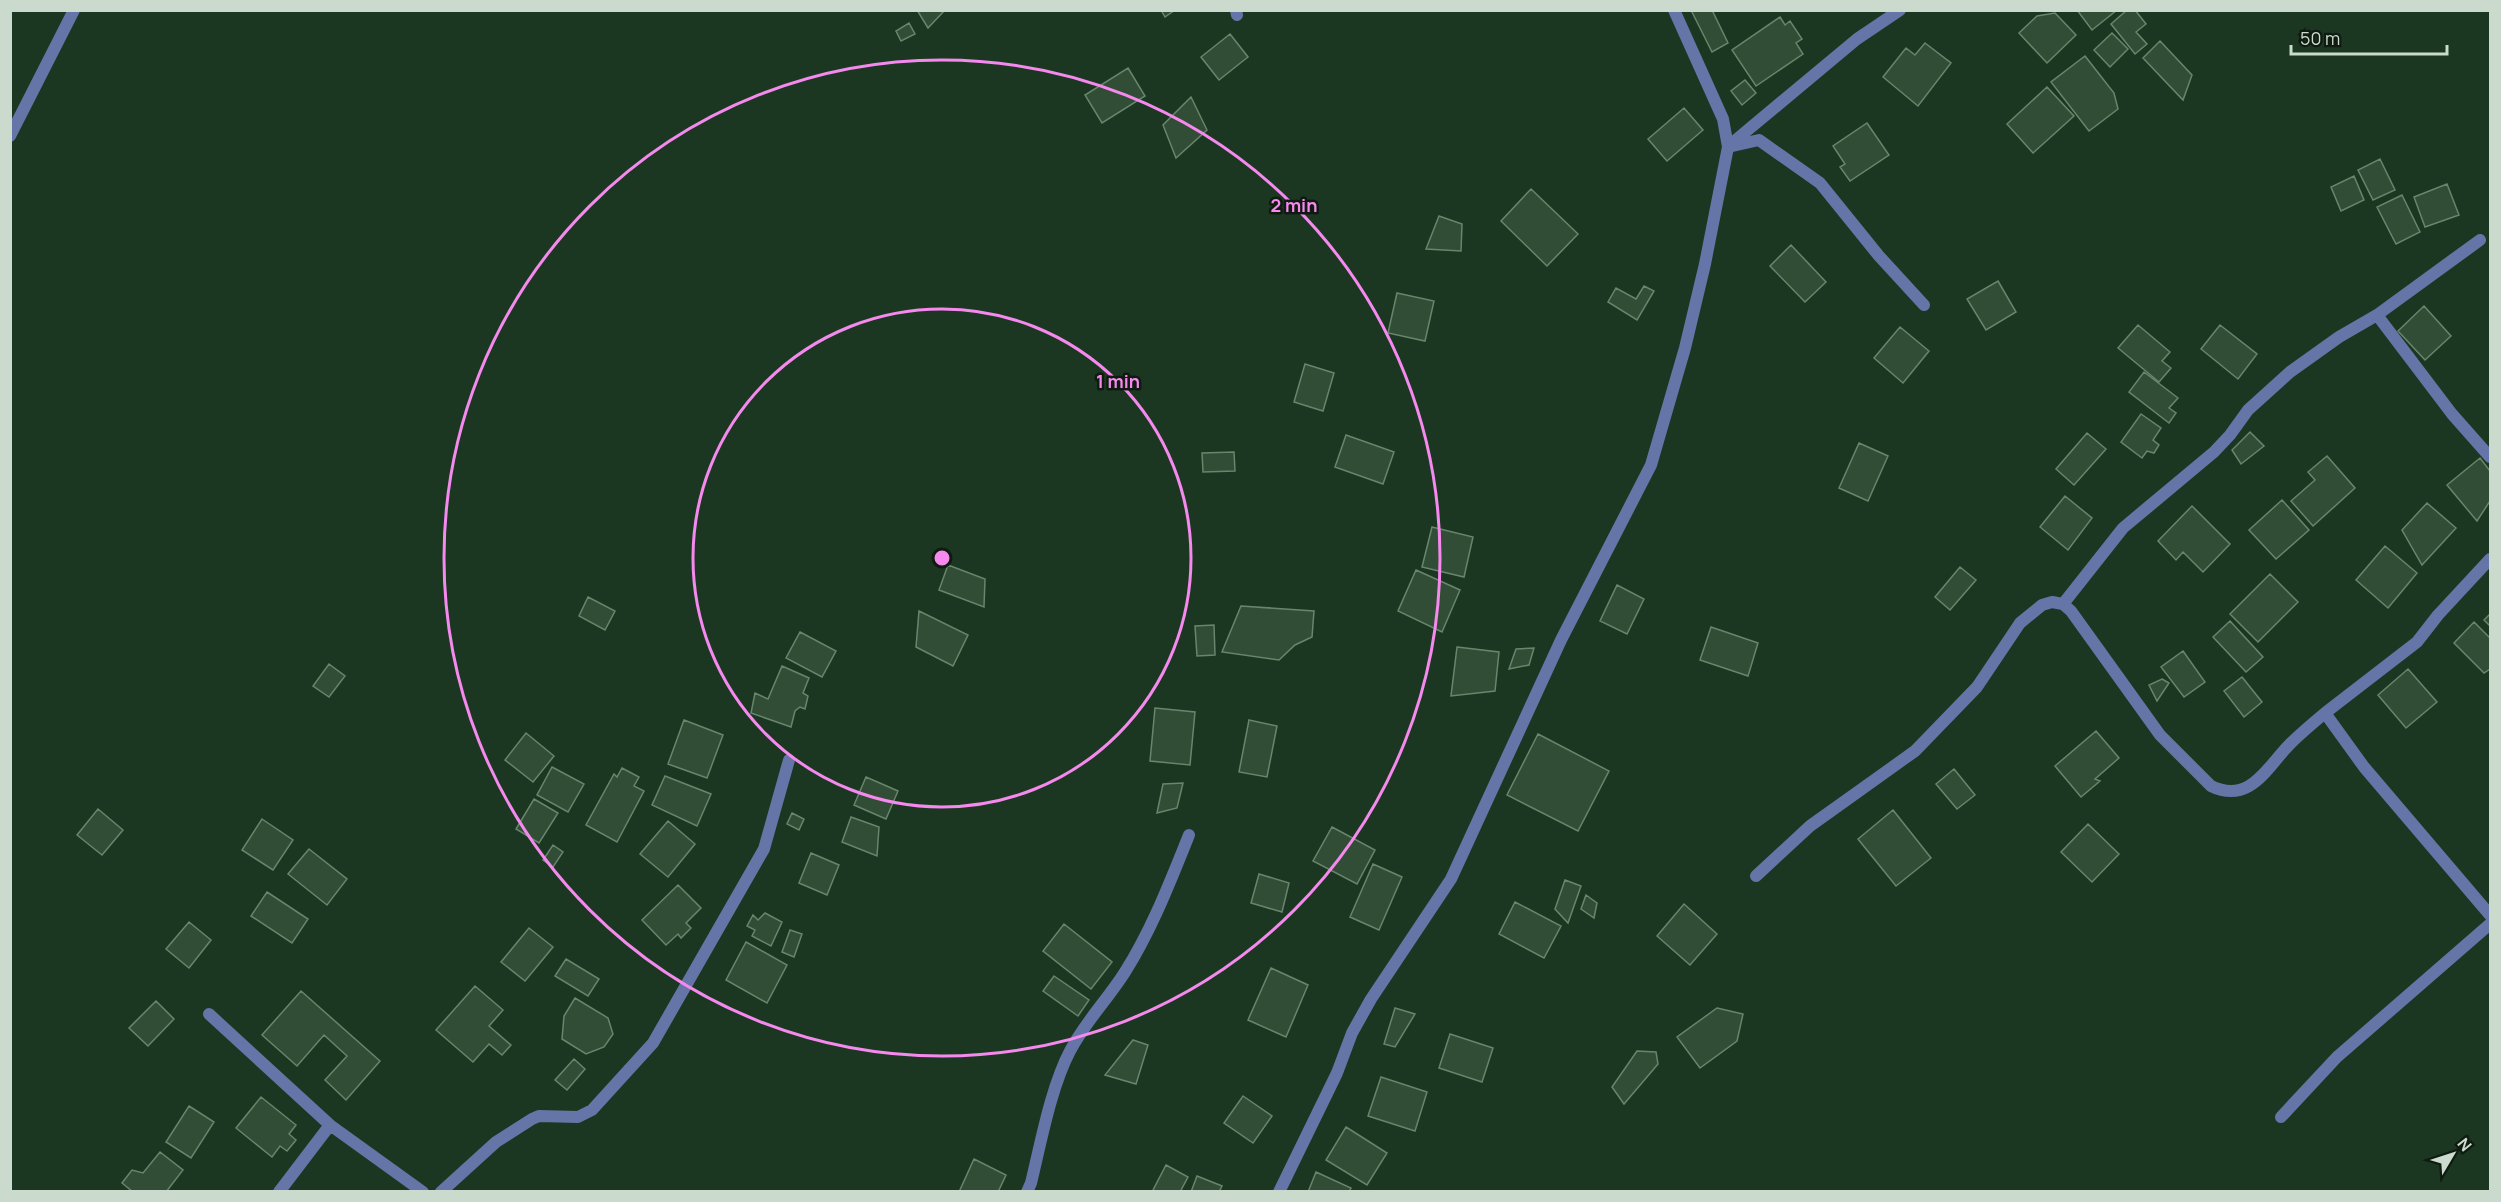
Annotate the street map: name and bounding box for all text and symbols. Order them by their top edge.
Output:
scale bar [2291,18,2447,56]
text: 50 m [2300,26,2340,50]
text: 2 min [1271,193,1317,217]
text: 1 min [1096,369,1140,393]
centre of rings [932,548,952,568]
north arrow [2423,1124,2483,1184]
text: N [2452,1133,2477,1156]

